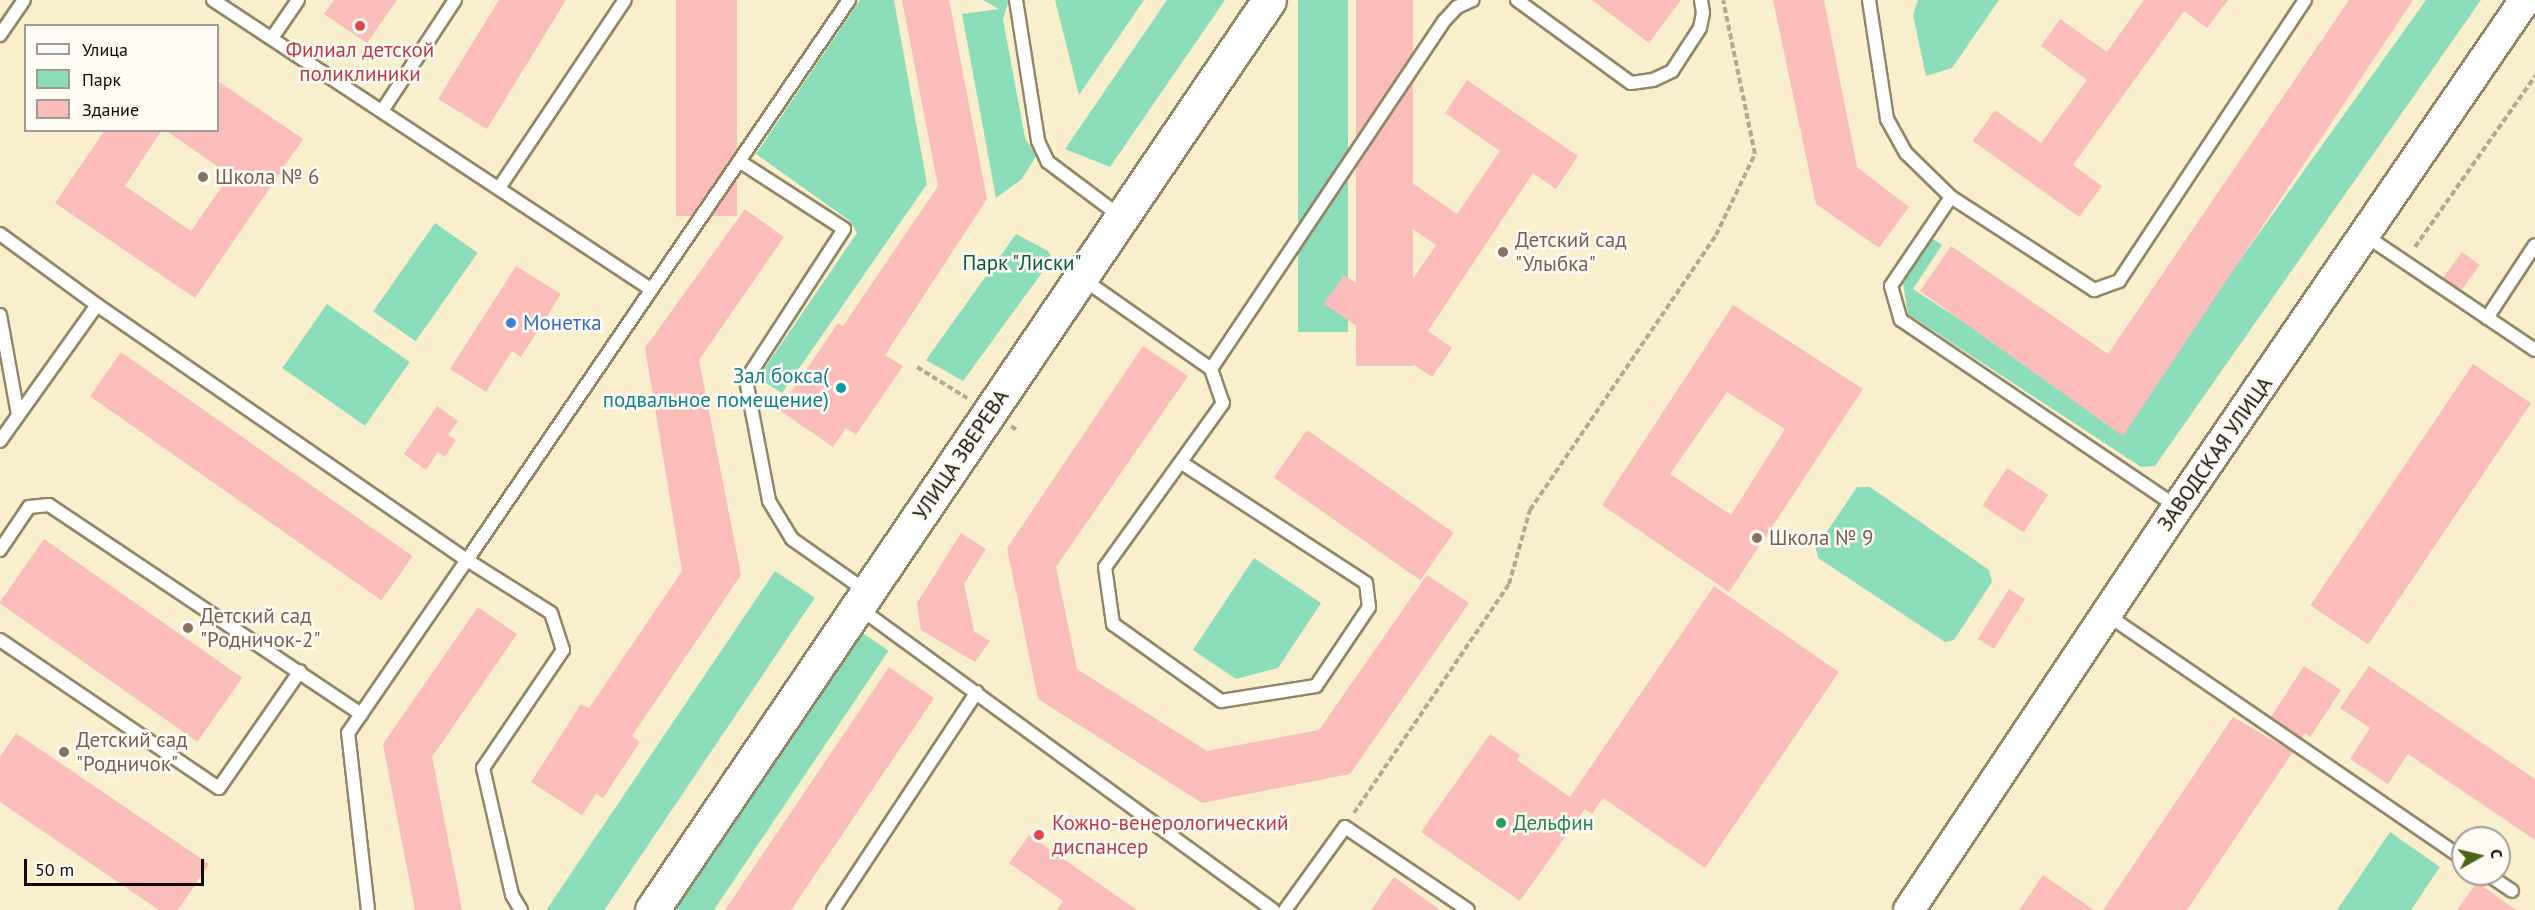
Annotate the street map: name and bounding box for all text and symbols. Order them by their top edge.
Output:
marker: Филиал детской поликлиники [351,17,369,35]
legend [24,24,219,132]
place label: Филиал детской поликлиники [286,37,434,87]
text: Улица [82,38,128,61]
text: Парк [82,68,121,91]
text: Здание [82,98,139,121]
place label: Школа № 6 [215,164,319,190]
marker: Школа № 6 [196,170,210,184]
place label: Детский сад "Улыбка" [1515,227,1627,277]
marker: Детский сад "Улыбка" [1496,245,1510,259]
park label: Парк "Лиски" [962,250,1082,276]
place label: Монетка [523,310,602,336]
marker: Монетка [504,316,518,330]
place label: Зал бокса( подвальное помещение) [603,363,829,413]
street label: ЗАВОДСКАЯ УЛИЦА [2152,372,2278,536]
marker: Зал бокса( подвальное помещение) [834,381,848,395]
street label: УЛИЦА ЗВЕРЕВА [908,384,1014,526]
place label: Школа № 9 [1769,525,1873,551]
marker: Школа № 9 [1750,531,1764,545]
place label: Детский сад "Родничок-2" [200,603,320,653]
marker: Детский сад "Родничок-2" [181,621,195,635]
place label: Детский сад "Родничок" [76,727,188,777]
marker: Детский сад "Родничок" [57,745,71,759]
place label: Кожно-венерологический диспансер [1052,810,1288,860]
place label: Дельфин [1513,810,1594,836]
marker: Дельфин [1494,816,1508,830]
marker: Кожно-венерологический диспансер [1030,826,1048,844]
north arrow [2451,826,2511,886]
scale bar [27,847,207,885]
text: С [2486,848,2507,860]
text: 50 m [35,858,74,881]

